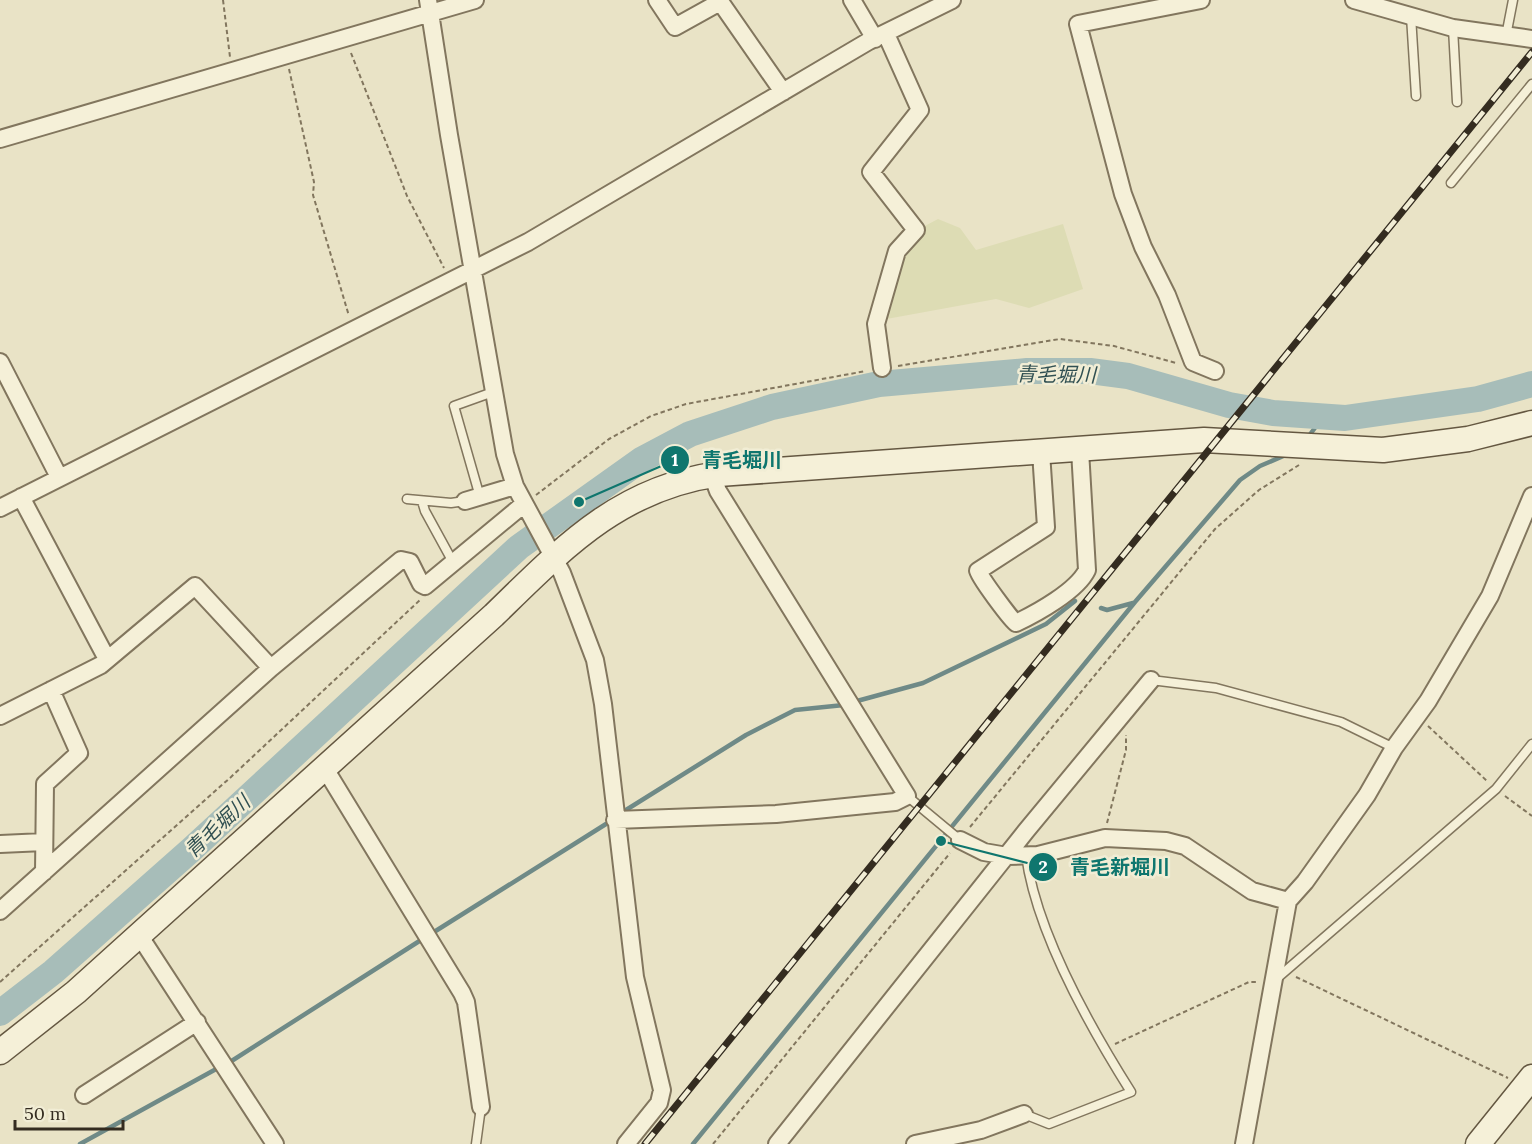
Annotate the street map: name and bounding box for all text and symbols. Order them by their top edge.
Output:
water label: 青毛堀川 [1016,361,1098,387]
callout: 青毛堀川 [660,441,794,479]
text: 青毛堀川 [702,447,782,472]
text: 1 [671,448,679,471]
water label: 青毛堀川 [179,788,256,862]
callout: 青毛新堀川 [1028,848,1182,886]
text: 青毛新堀川 [1070,854,1170,879]
text: 2 [1038,855,1048,878]
scale bar [15,1093,123,1131]
text: 50 m [24,1102,66,1125]

